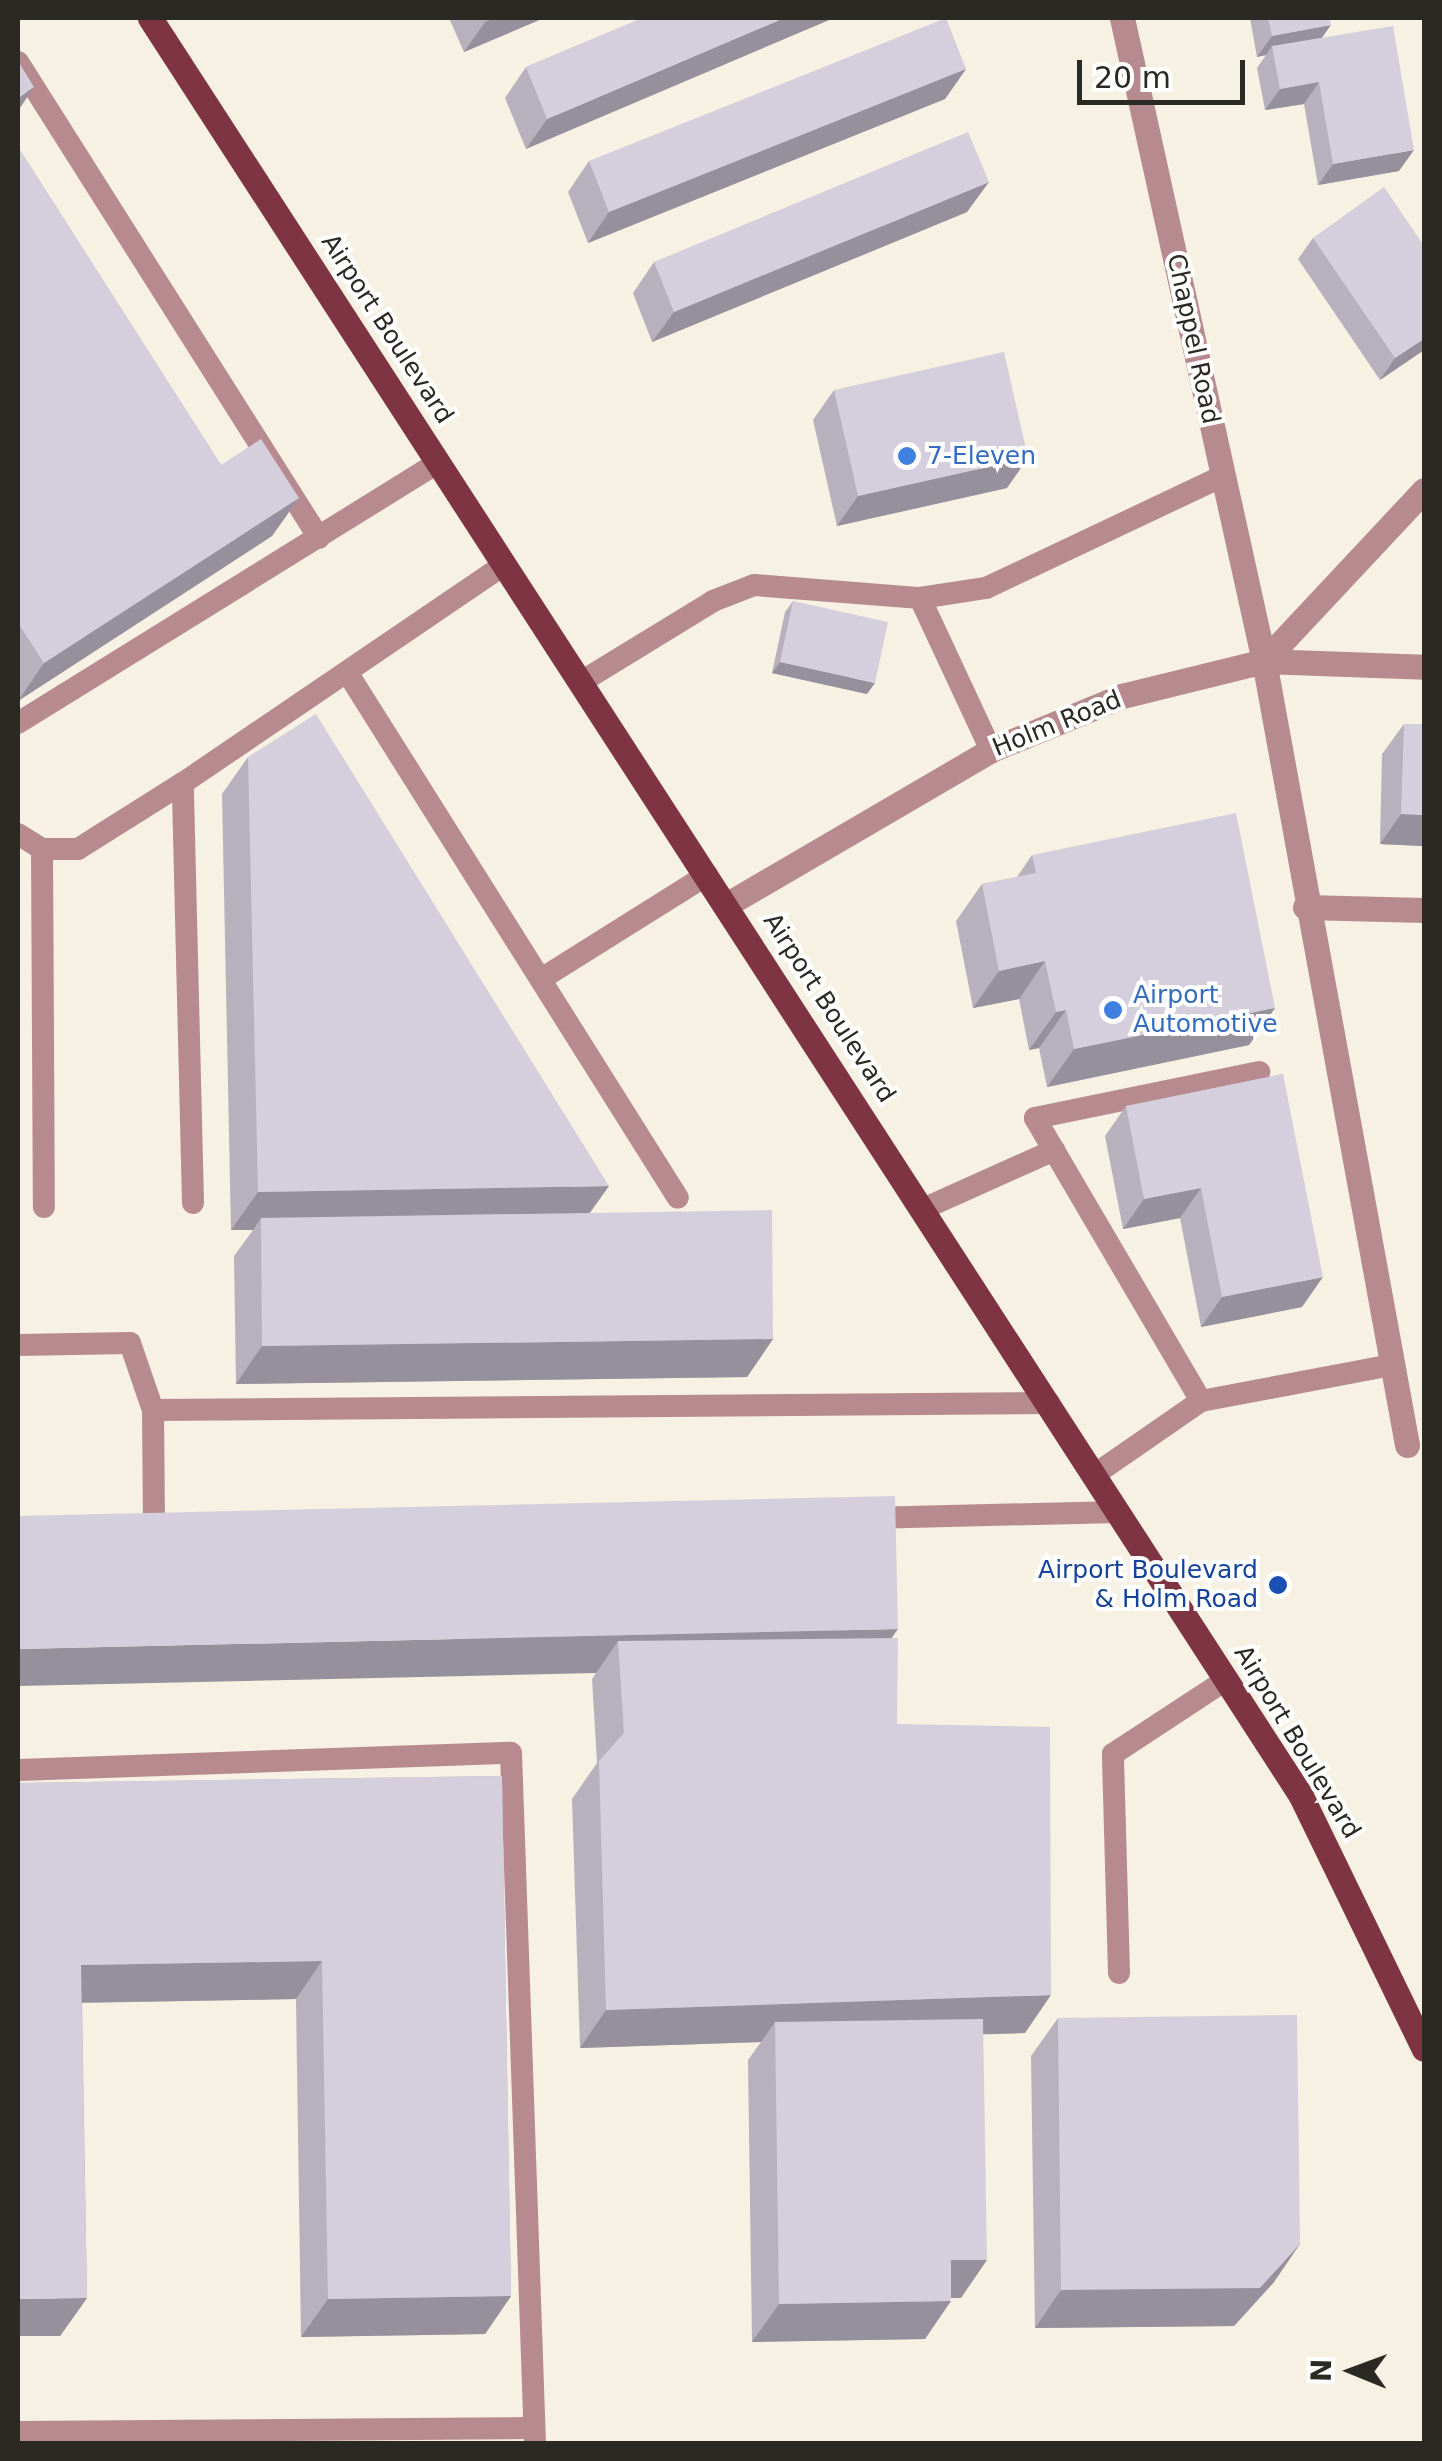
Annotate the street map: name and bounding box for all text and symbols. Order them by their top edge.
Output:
scale bar [1082,40,1250,102]
text: 20 m [1094,60,1171,95]
street label: Airport Boulevard [315,229,459,429]
street label: Chappel Road [1160,251,1226,427]
place label: 7-Eleven [927,441,1036,471]
marker: 7-Eleven [896,445,918,467]
street label: Holm Road [988,685,1126,763]
street label: Airport Boulevard [757,908,901,1108]
place label: Airport Automotive [1133,981,1278,1040]
marker: Airport Automotive [1102,999,1124,1021]
place label: Airport Boulevard & Holm Road [1038,1556,1258,1615]
marker: Airport Boulevard & Holm Road [1267,1574,1289,1596]
street label: Airport Boulevard [1227,1640,1367,1844]
north arrow [1302,2321,1402,2421]
text: N [1305,2358,1338,2382]

